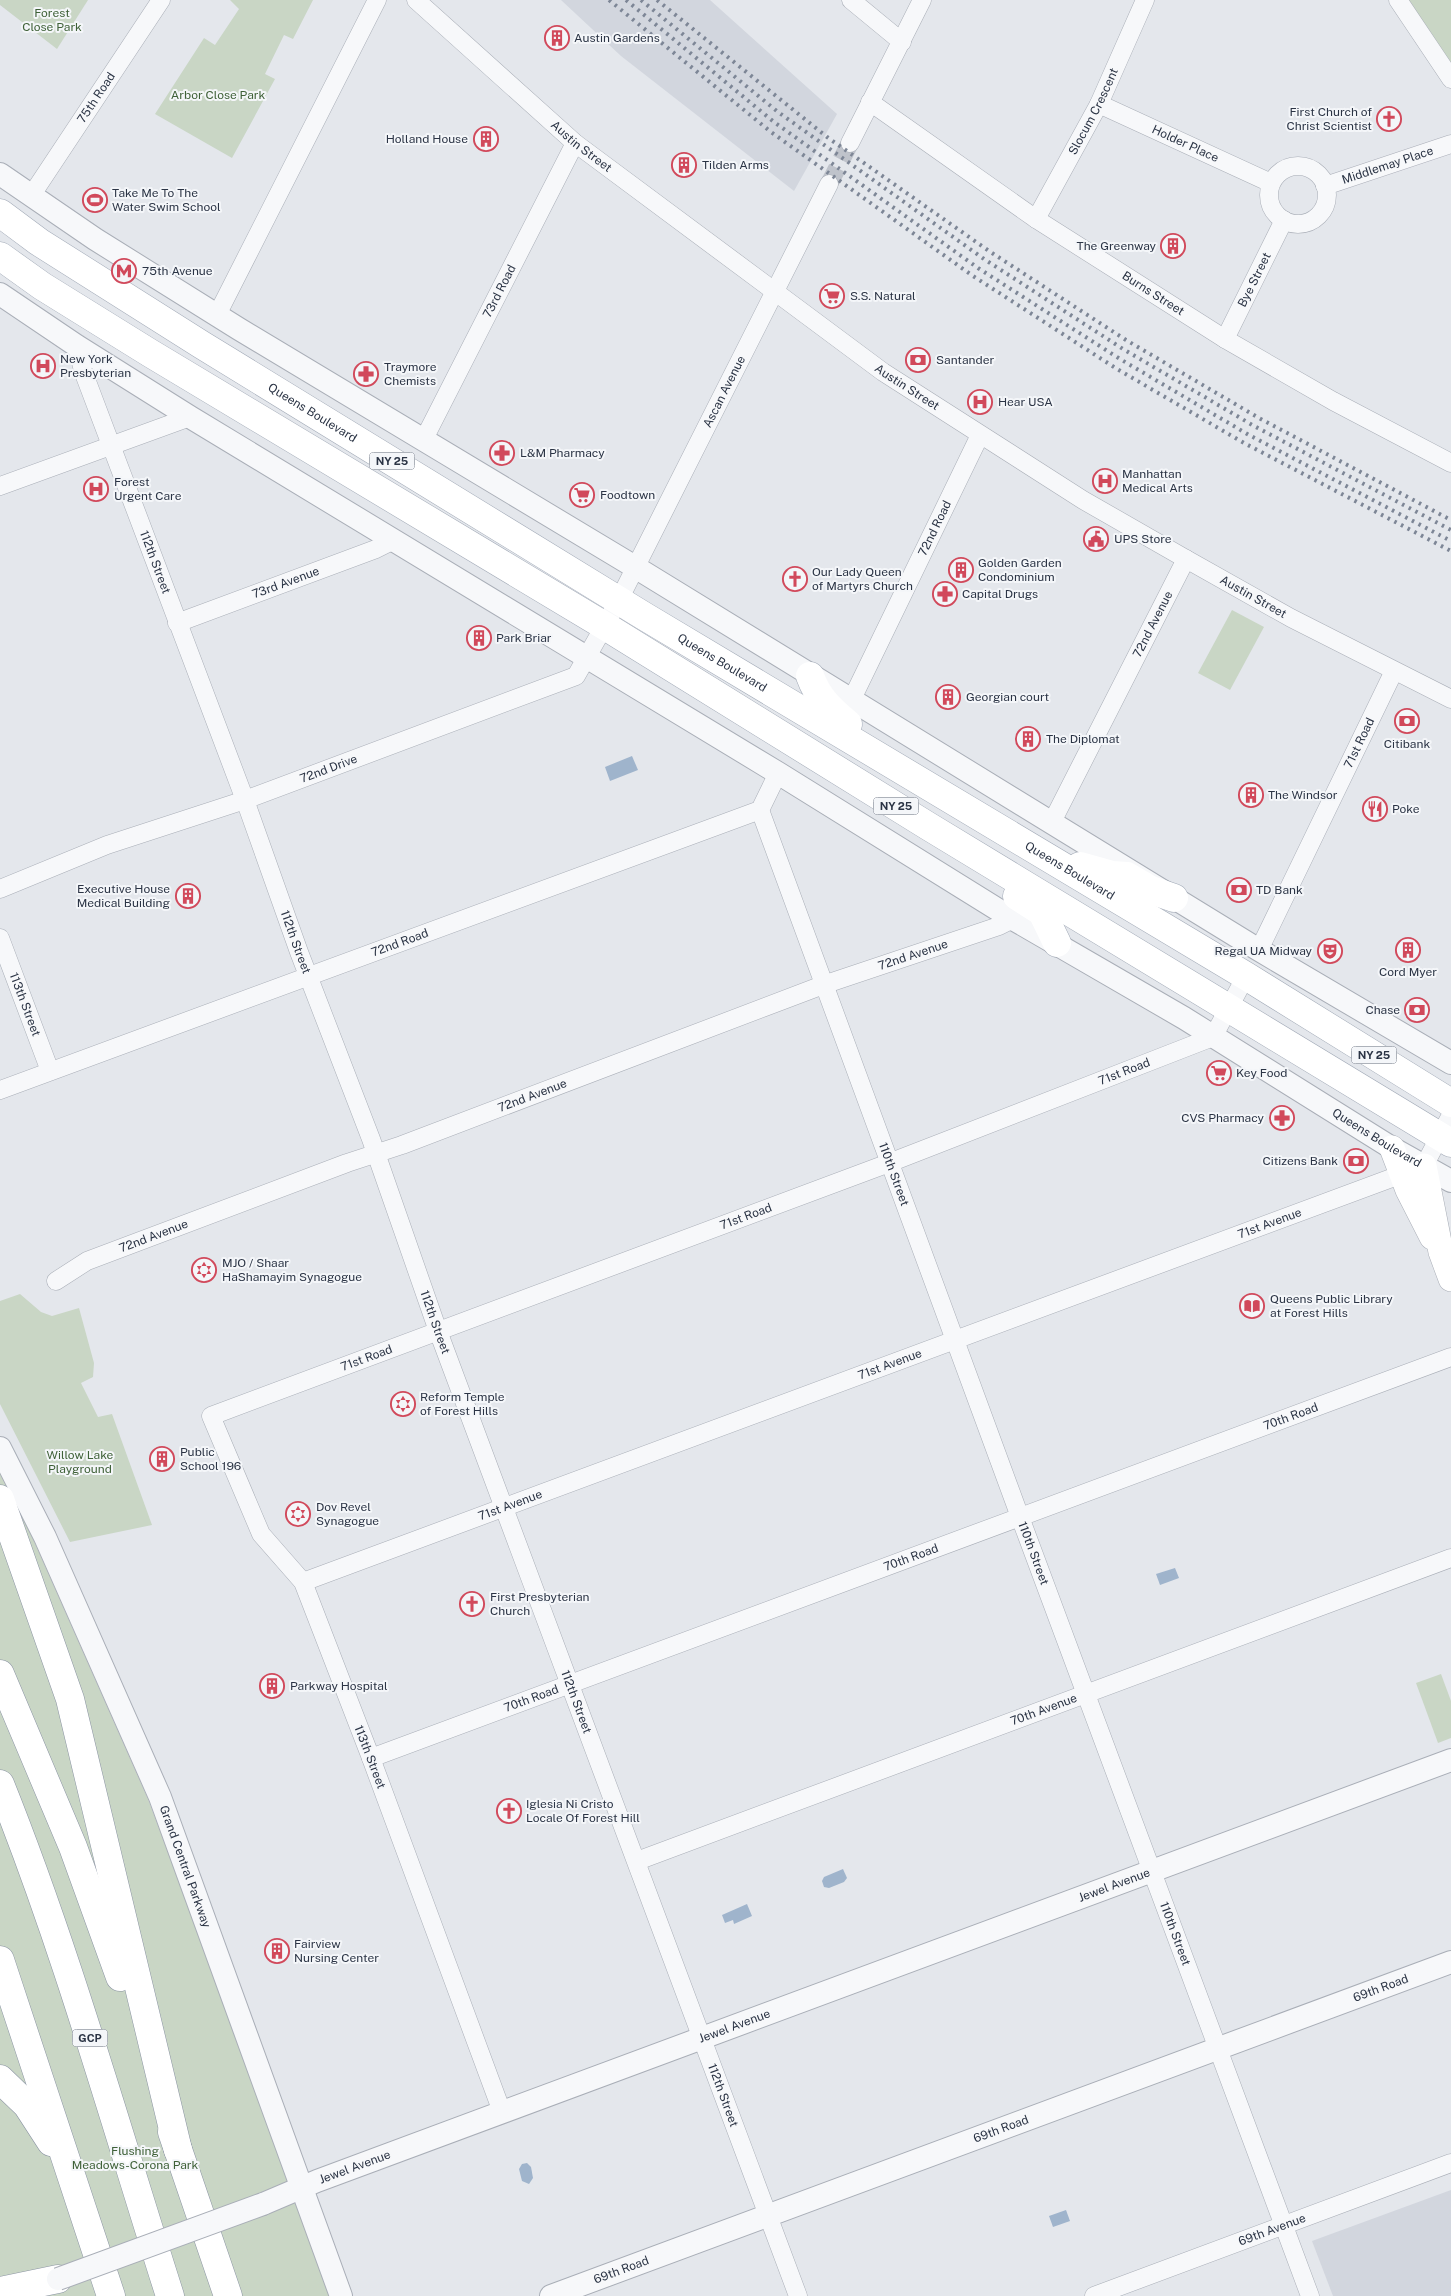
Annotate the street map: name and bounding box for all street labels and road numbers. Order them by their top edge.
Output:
street label: Slocum Crescent [1066,66,1121,157]
street label: 75th Road [74,70,118,126]
street label: Austin Street [548,118,615,175]
street label: Holder Place [1150,122,1221,165]
street label: Middlemay Place [1340,143,1435,187]
street label: Bye Street [1235,250,1274,309]
street label: 73rd Road [480,262,519,320]
street label: Burns Street [1120,269,1187,319]
street label: Ascan Avenue [700,353,748,430]
street label: Austin Street [872,361,942,413]
street label: Queens Boulevard [265,380,359,445]
road number: NY 25 [370,452,414,470]
street label: 72nd Road [915,498,954,558]
street label: 112th Street [137,529,174,596]
street label: 73rd Avenue [250,564,321,601]
street label: Austin Street [1218,573,1289,621]
street label: 72nd Avenue [1130,588,1176,660]
street label: Queens Boulevard [675,631,769,695]
street label: 71st Road [1341,715,1377,770]
street label: 72nd Drive [298,752,359,786]
road number: NY 25 [874,798,918,814]
street label: Queens Boulevard [1023,839,1117,903]
street label: 112th Street [278,908,314,976]
street label: 72nd Road [369,926,430,960]
street label: 72nd Avenue [876,937,950,973]
street label: 113th Street [7,971,43,1039]
road number: NY 25 [1352,1046,1396,1064]
street label: 71st Road [1096,1055,1152,1088]
street label: 72nd Avenue [496,1076,569,1115]
street label: Queens Boulevard [1330,1105,1424,1170]
street label: 110th Street [876,1140,912,1208]
street label: 71st Road [718,1200,774,1232]
street label: 71st Avenue [1236,1205,1304,1242]
street label: 72nd Avenue [117,1216,190,1255]
street label: 112th Street [417,1288,453,1356]
street label: 71st Road [339,1342,394,1374]
street label: 71st Avenue [856,1346,924,1382]
street label: 70th Road [1261,1400,1320,1433]
street label: 71st Avenue [476,1487,544,1523]
street label: 110th Street [1015,1520,1052,1587]
street label: 70th Road [882,1541,940,1574]
street label: 112th Street [558,1668,595,1736]
street label: 70th Road [502,1682,561,1715]
street label: 70th Avenue [1008,1691,1079,1728]
street label: 113th Street [351,1723,389,1791]
street label: Grand Central Parkway [157,1804,214,1930]
street label: Jewel Avenue [1076,1865,1152,1905]
street label: 110th Street [1157,1900,1193,1968]
street label: 69th Road [1351,1971,1410,2005]
street label: Jewel Avenue [697,2006,772,2046]
road number: GCP [72,2030,108,2046]
street label: 112th Street [705,2062,741,2129]
street label: 69th Road [971,2112,1031,2146]
street label: Jewel Avenue [317,2147,393,2187]
street label: 69th Avenue [1236,2211,1308,2249]
street label: 69th Road [592,2253,651,2287]

